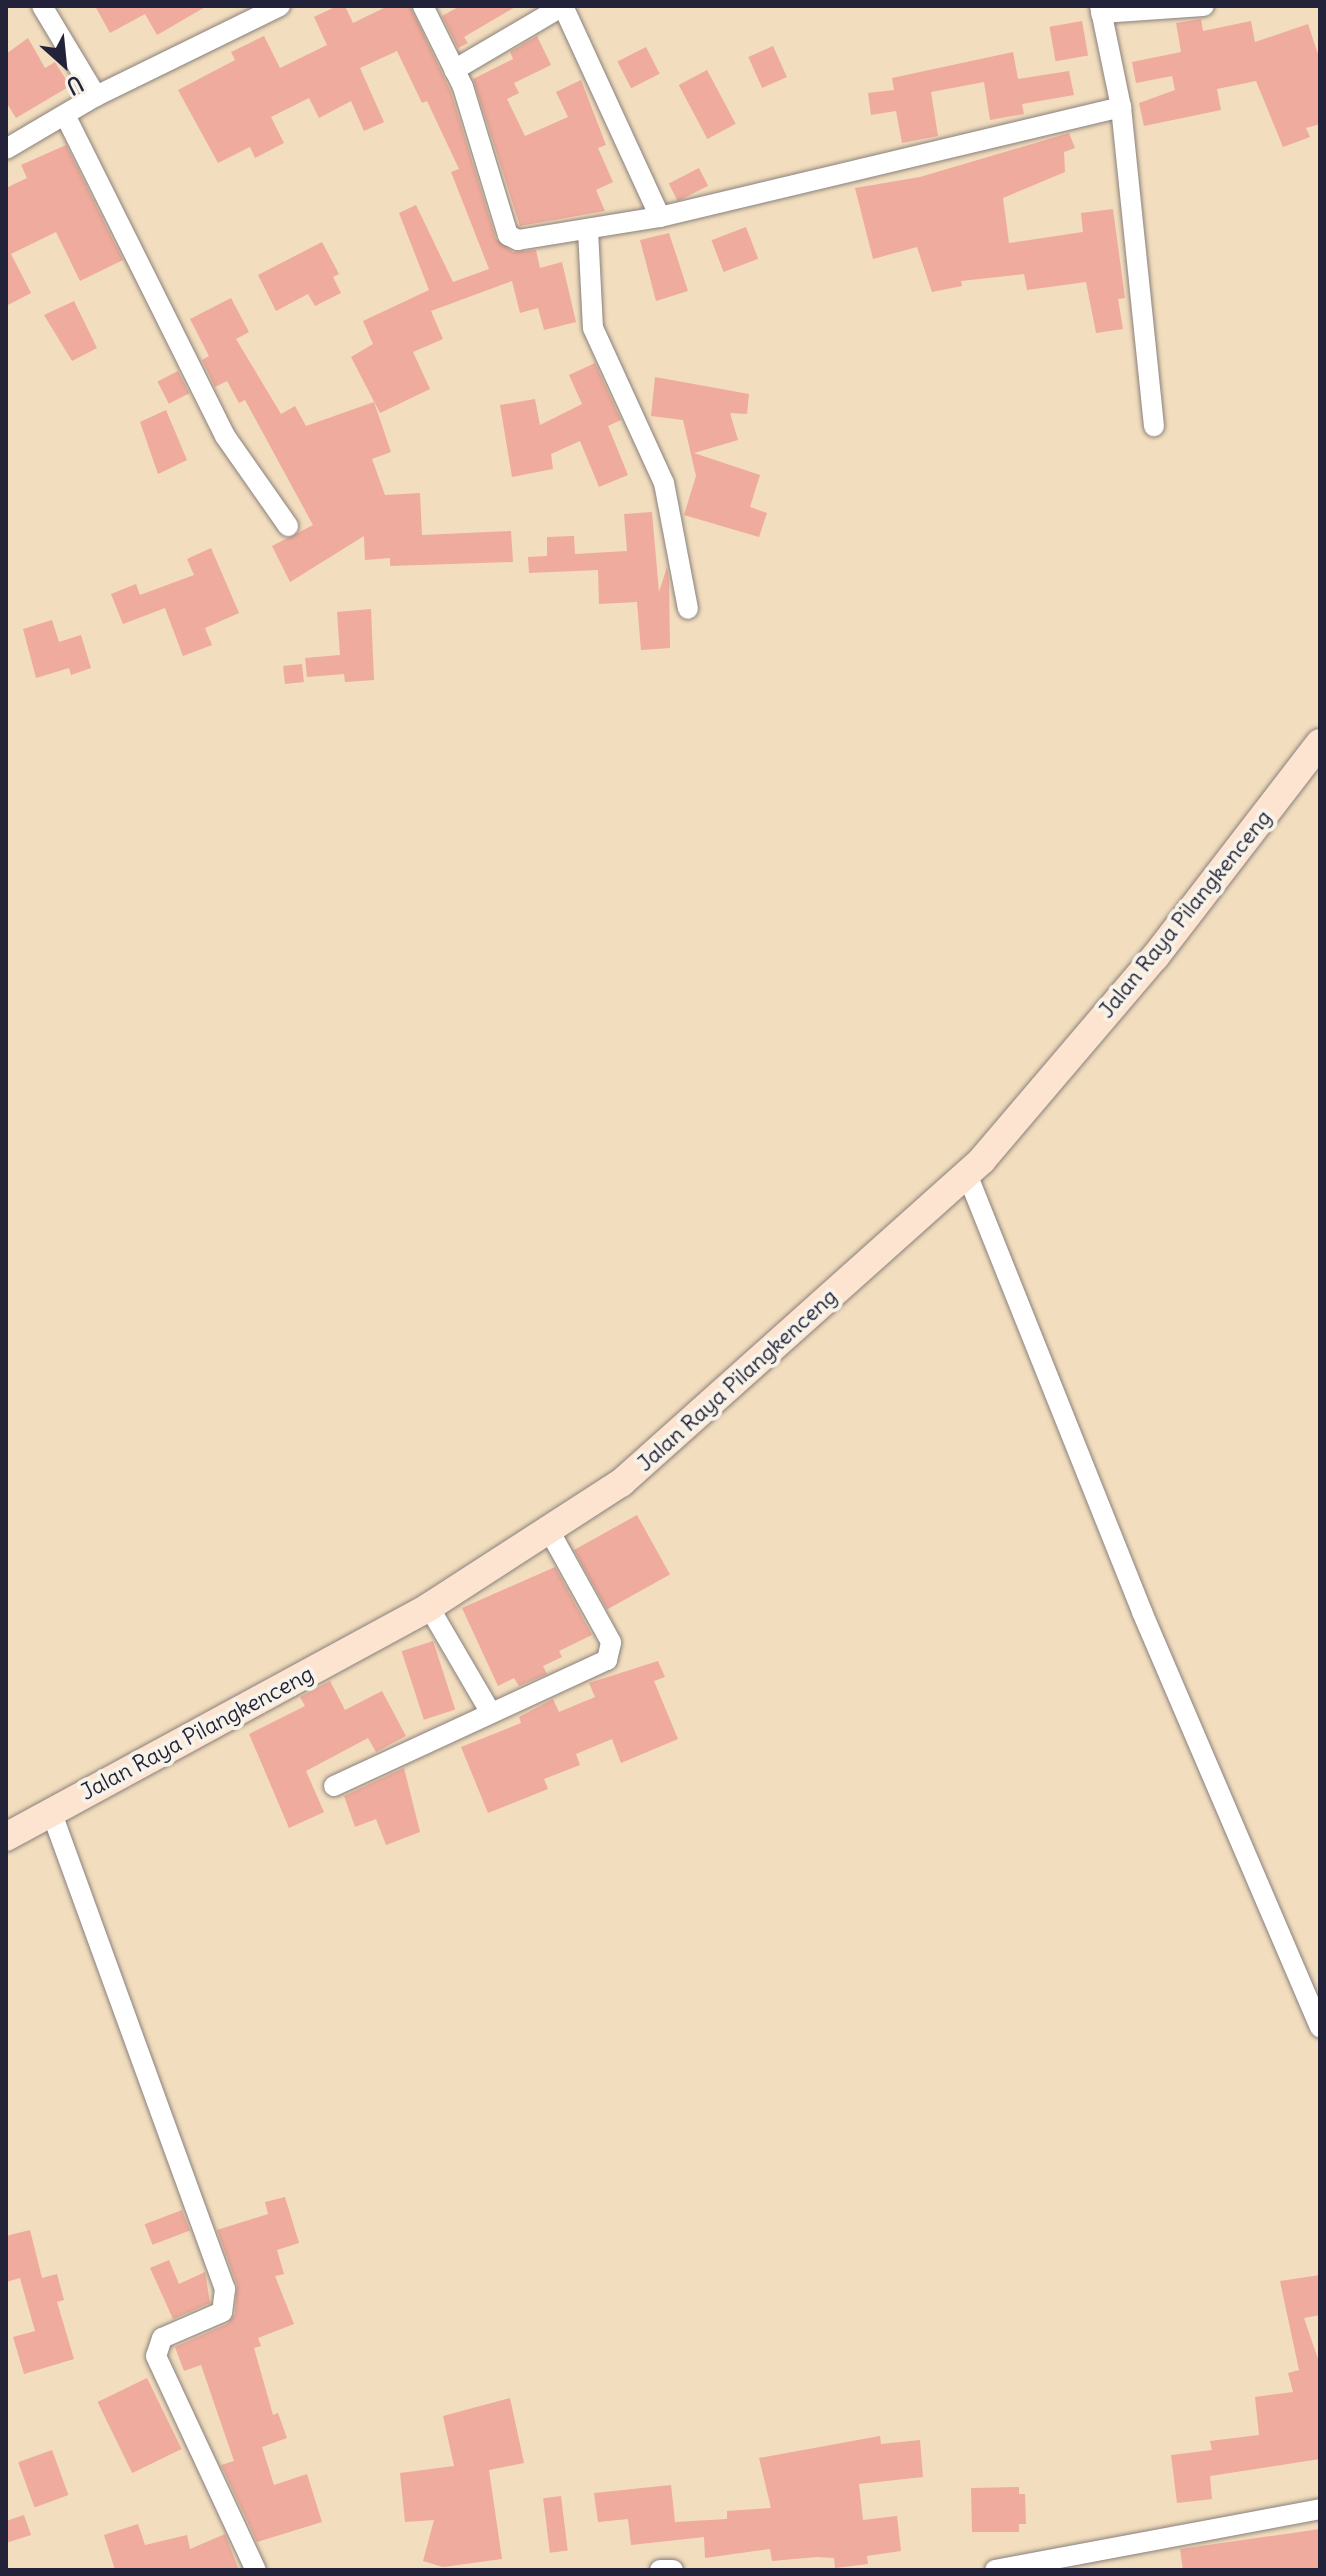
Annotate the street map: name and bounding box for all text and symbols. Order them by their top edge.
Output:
north arrow [24,24,104,104]
text: U [62,69,88,101]
street label: Jalan Raya Pilangkenceng [1093,805,1277,1023]
street label: Jalan Raya Pilangkenceng [632,1283,842,1477]
street label: Jalan Raya Pilangkenceng [76,1660,318,1806]

